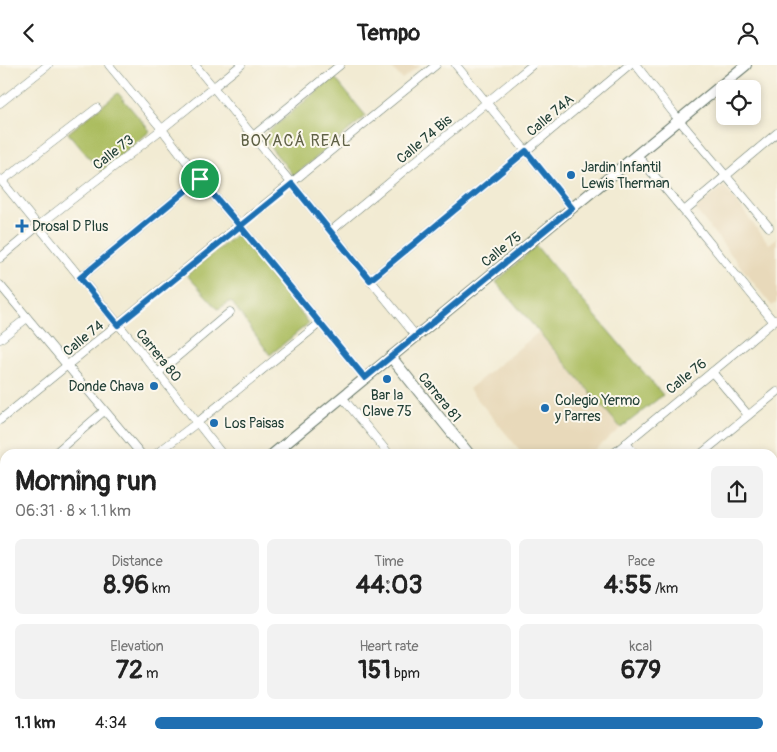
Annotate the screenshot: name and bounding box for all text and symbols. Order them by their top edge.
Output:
icon: back [15,19,43,47]
text: Tempo [357,19,420,47]
icon: person [734,19,762,47]
map controls [716,80,761,125]
button: locate [716,80,761,125]
street label: Calle 74A [523,91,577,140]
street label: Calle 74 Bis [393,111,456,167]
street label: Calle 73 [90,131,137,174]
district label: BOYACÁ REAL [240,131,352,151]
pin [179,158,221,200]
place label: Jardin Infantil Lewis Therman [581,159,670,192]
icon: arrive [186,165,214,193]
marker: Jardin Infantil Lewis Therman [565,169,577,181]
place label: Drosal D Plus [32,218,109,235]
marker: Drosal D Plus [16,220,28,232]
street label: Calle 75 [478,228,525,271]
street label: Calle 74 [60,317,107,360]
street label: Carrera 80 [132,326,185,385]
street label: Calle 76 [663,355,710,398]
street label: Carrera 81 [414,369,465,426]
marker: Bar la Clave 75 [381,373,393,385]
place label: Donde Chava [68,378,144,395]
marker: Donde Chava [148,380,160,392]
place label: Bar la Clave 75 [362,387,412,420]
place label: Colegio Yermo y Parres [554,392,640,425]
marker: Colegio Yermo y Parres [539,402,551,414]
place label: Los Paisas [224,415,285,432]
marker: Los Paisas [208,417,220,429]
text: Morning run [15,464,157,499]
button: share [711,466,763,518]
text: 06:31 · 8 × 1.1 km [15,501,131,521]
text: Distance [111,553,163,570]
text: Time [374,553,404,570]
text: Pace [627,553,655,570]
text: 8.96 [104,570,149,601]
text: 44:03 [356,570,422,601]
text: 4:55 [604,570,652,601]
text: km [149,580,170,597]
text: /km [652,580,678,597]
text: Elevation [110,638,164,655]
text: Heart rate [359,638,419,655]
text: kcal [630,638,652,655]
text: 72 [116,655,143,686]
text: 151 [358,655,391,686]
text: 679 [621,655,661,686]
text: m [143,665,158,682]
text: bpm [391,665,420,682]
text: 1.1 km [15,713,55,733]
text: 4:34 [95,713,127,733]

